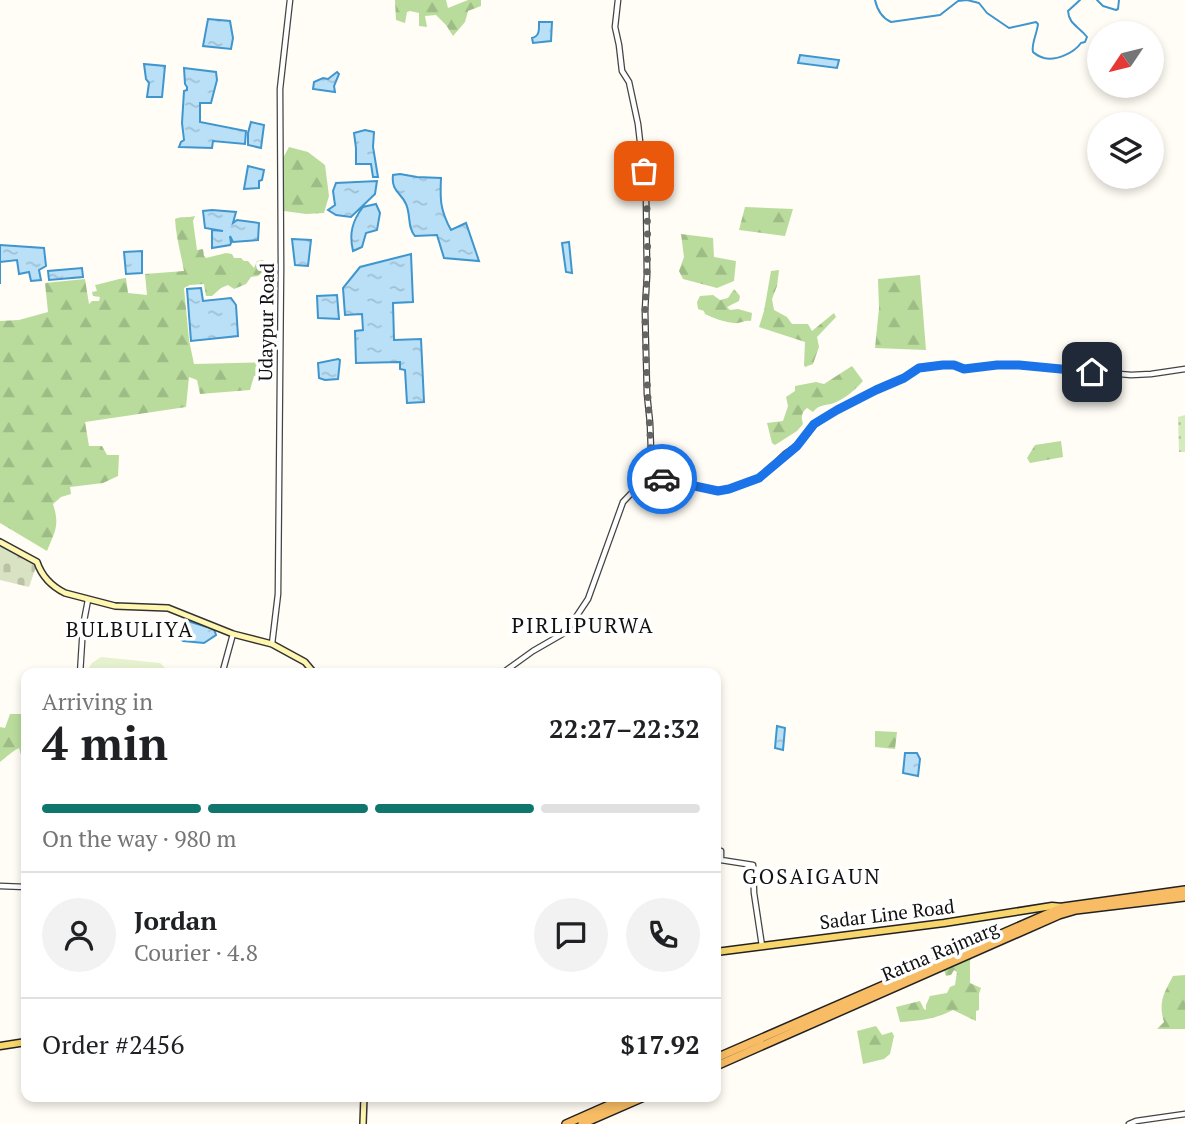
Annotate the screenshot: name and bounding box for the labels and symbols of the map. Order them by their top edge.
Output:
north arrow [1087,21,1164,98]
pin [614,141,674,201]
street label: Udaypur Road [252,262,279,381]
pin [1062,342,1122,402]
courier [627,444,697,514]
district label: PIRLIPURWA [511,611,655,639]
district label: BULBULIYA [66,615,194,643]
district label: GOSAIGAUN [742,862,882,890]
street label: Sadar Line Road [818,893,956,934]
street label: Ratna Rajmarg [878,914,1003,986]

